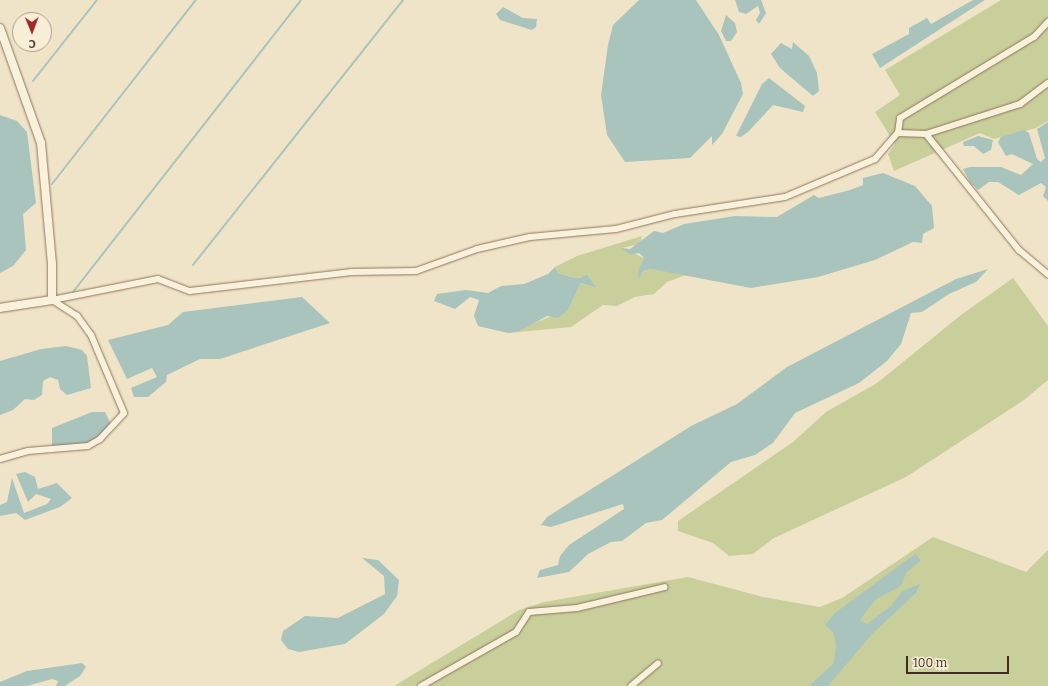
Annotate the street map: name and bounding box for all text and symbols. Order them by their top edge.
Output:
north arrow [12,12,52,52]
text: С [29,37,36,50]
scale bar [908,648,1011,674]
text: 100 m [913,656,947,670]

